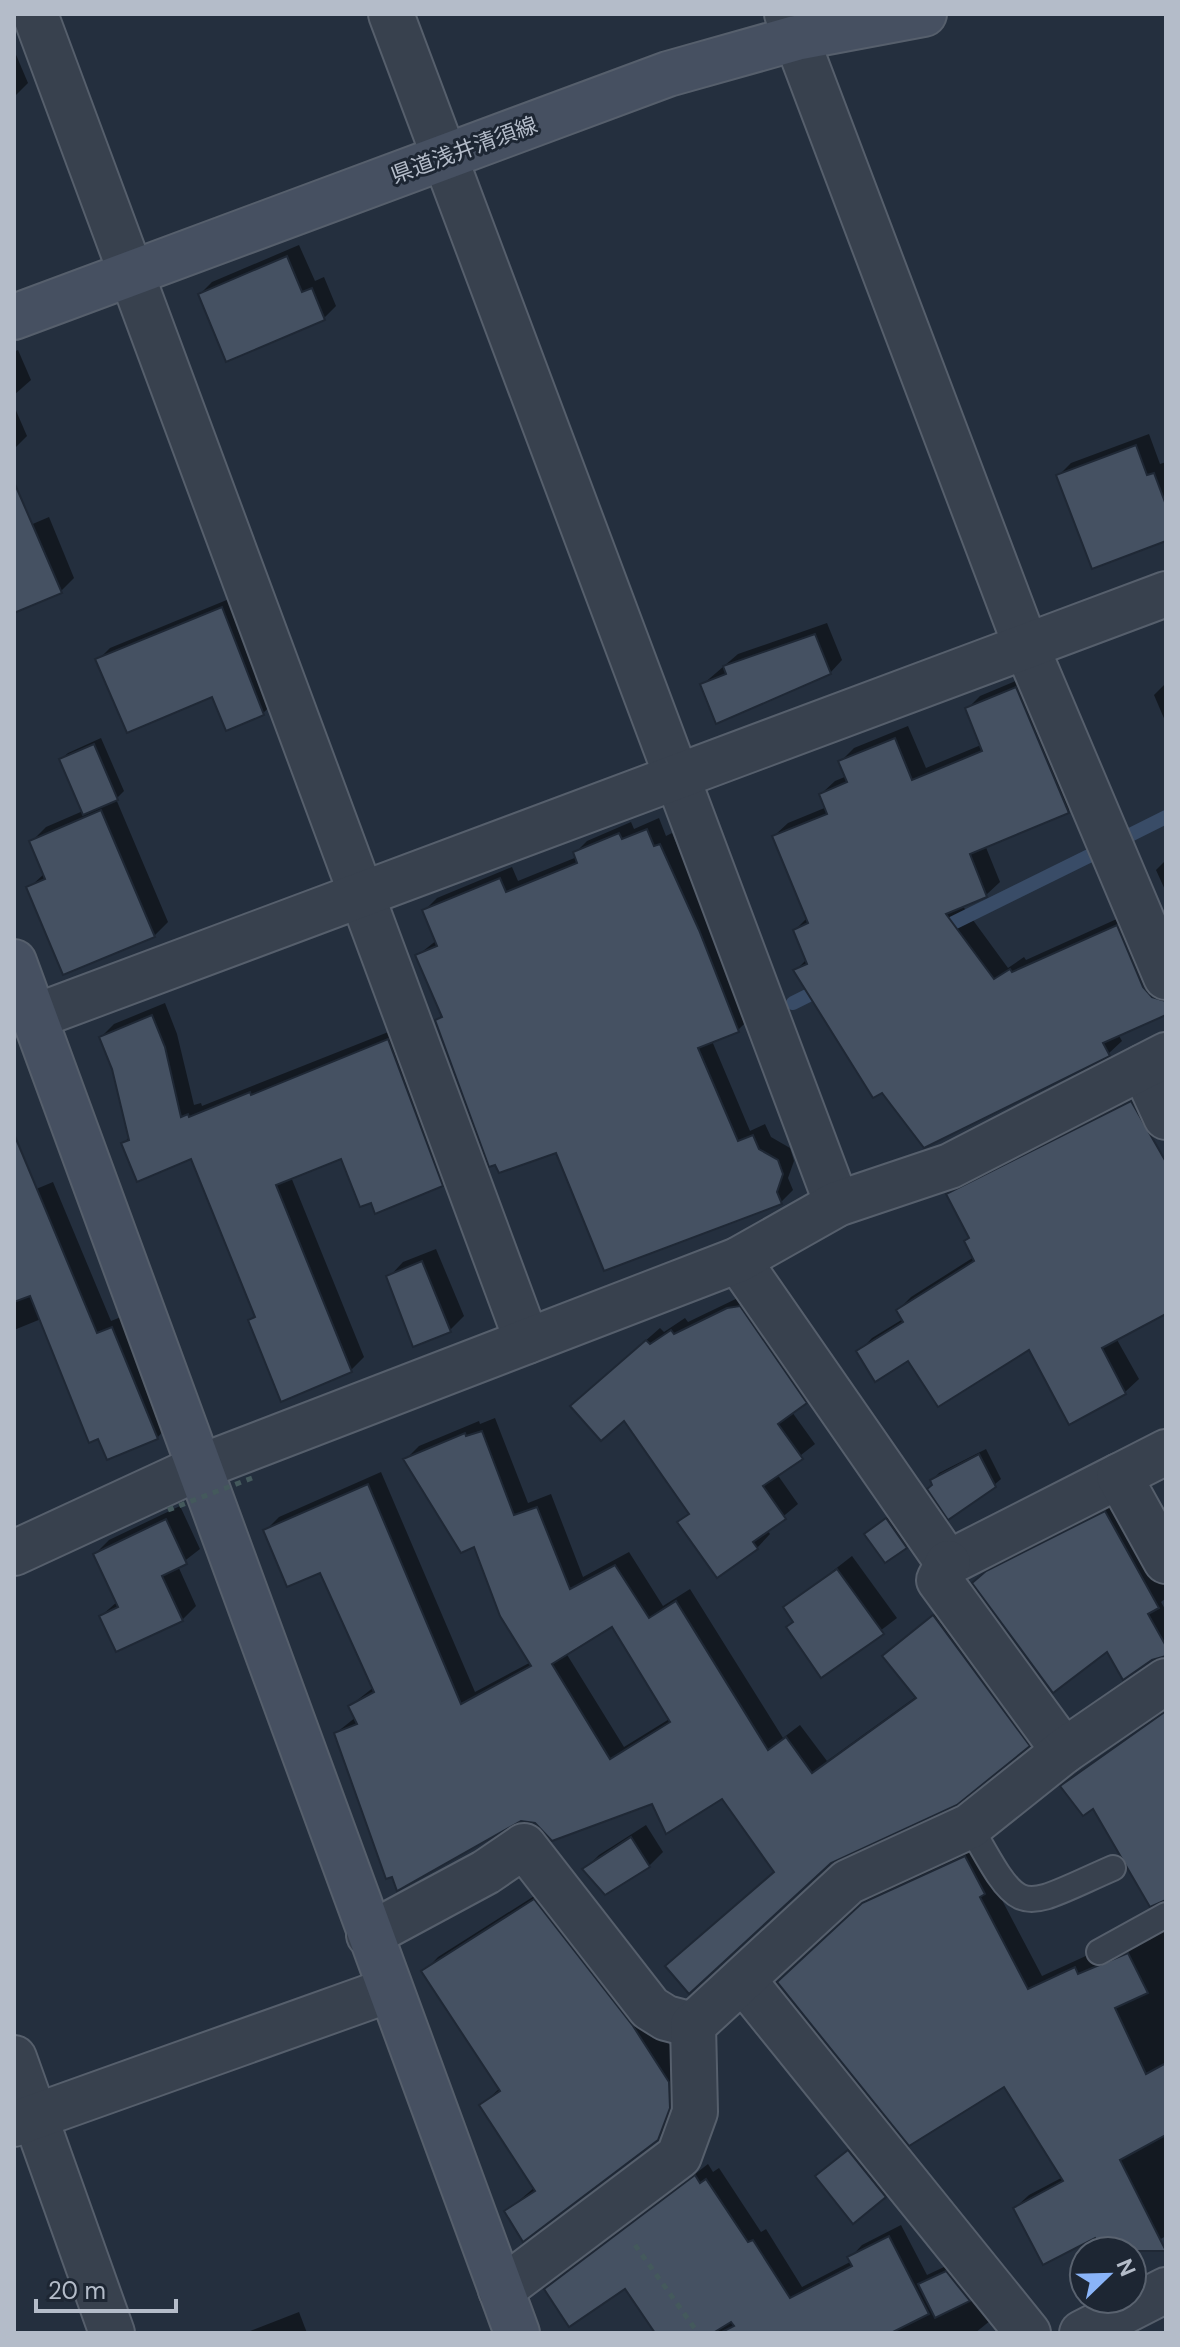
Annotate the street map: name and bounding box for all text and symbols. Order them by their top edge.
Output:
street label: 県道浅井清須線 [387,110,541,190]
north arrow [1068,2235,1148,2315]
text: N [1109,2254,1142,2280]
scale bar [36,2263,176,2313]
text: 20 m [48,2275,106,2306]

